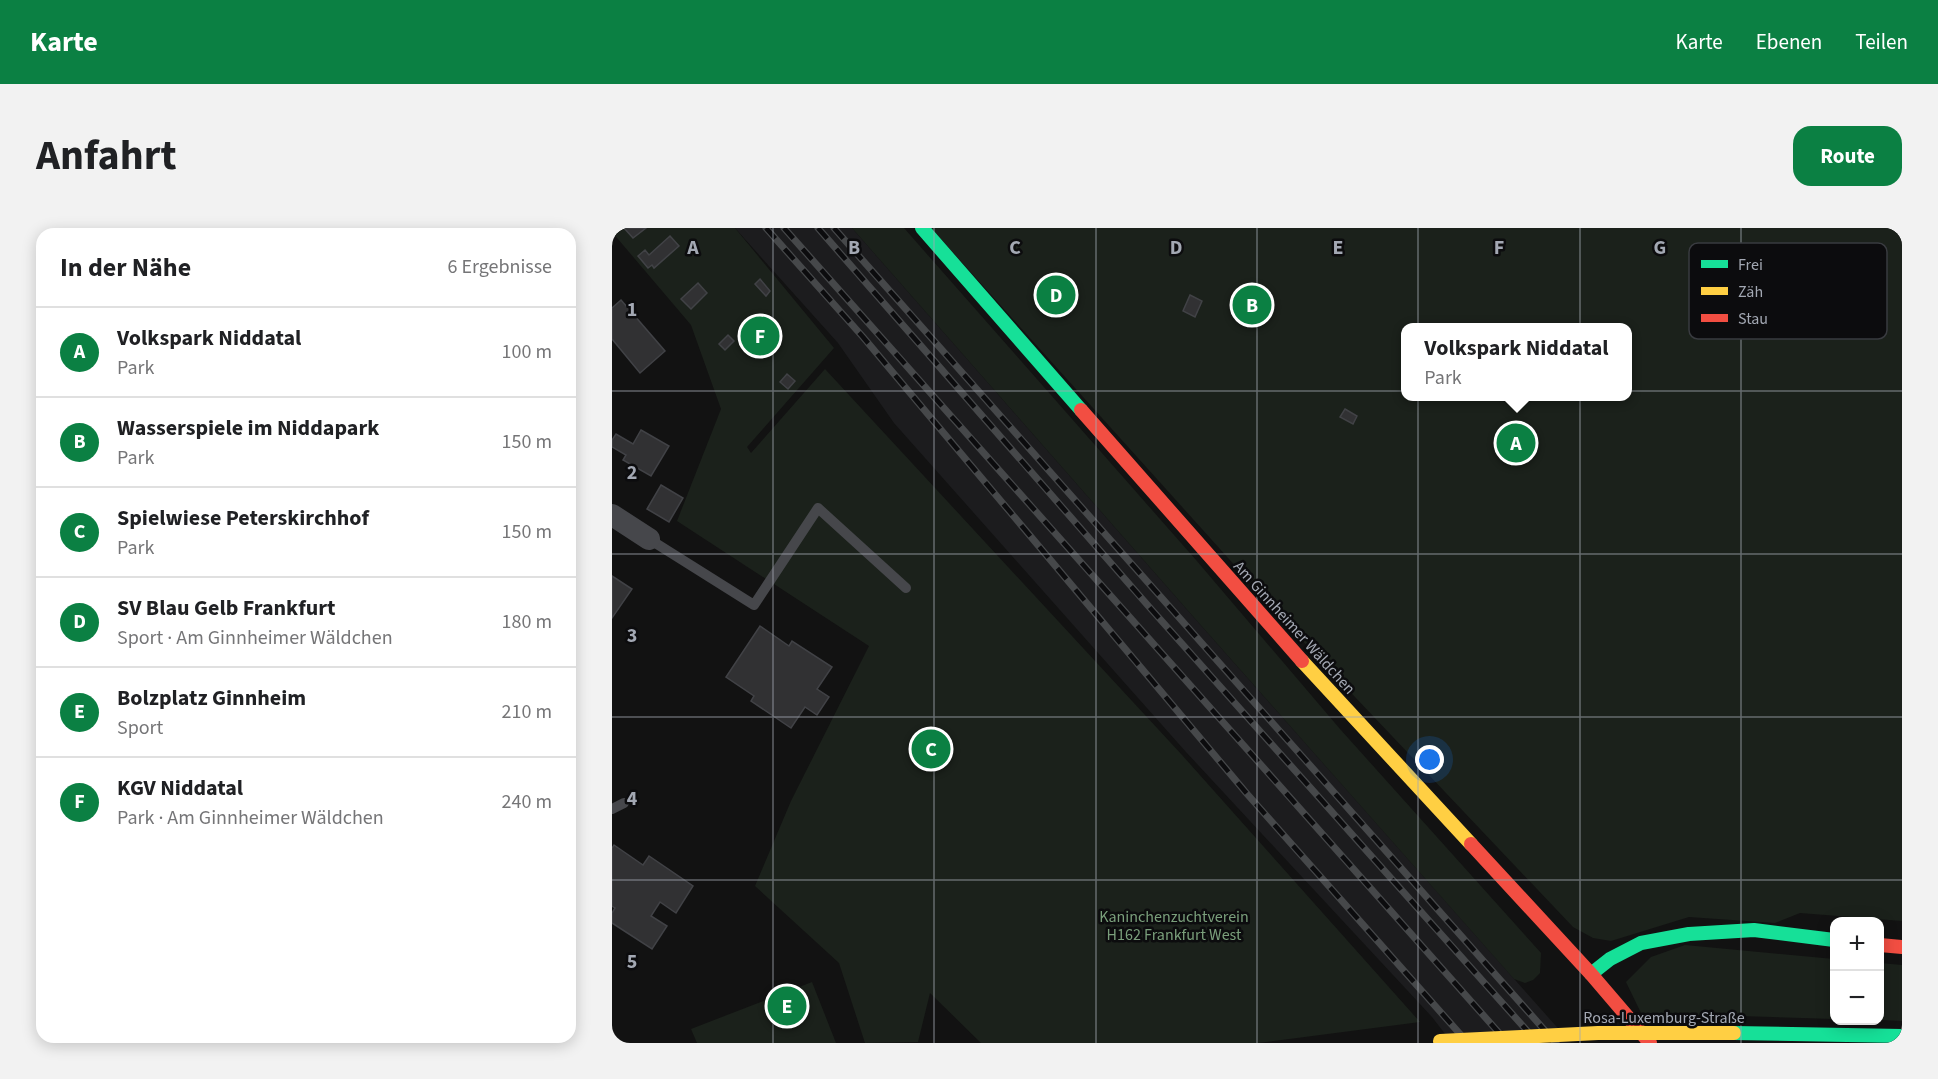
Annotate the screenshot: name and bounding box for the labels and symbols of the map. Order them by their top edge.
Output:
text: A [686,234,699,262]
text: B [848,234,860,262]
text: C [1009,234,1021,262]
text: D [1170,234,1182,262]
text: E [1333,234,1343,262]
text: F [1494,234,1504,262]
text: G [1654,234,1666,262]
legend [1689,243,1887,339]
text: Frei [1738,254,1763,276]
pin: D [1036,272,1076,318]
text: Zäh [1738,281,1763,303]
pin: B [1232,282,1272,328]
text: 1 [627,296,637,324]
text: Stau [1738,308,1768,330]
pin: F [740,314,780,358]
pin: A [1496,420,1536,466]
text: 2 [627,459,637,487]
street label: Am Ginnheimer Wäldchen [1228,556,1360,699]
text: 3 [627,622,637,650]
pin: C [912,726,950,772]
your location [1415,745,1444,774]
text: 4 [627,785,638,813]
park label: Kaninchenzuchtverein H162 Frankfurt West [1099,906,1249,946]
text: 5 [627,948,637,976]
pin: E [768,984,807,1028]
street label: Rosa-Luxemburg-Straße [1583,1007,1745,1029]

